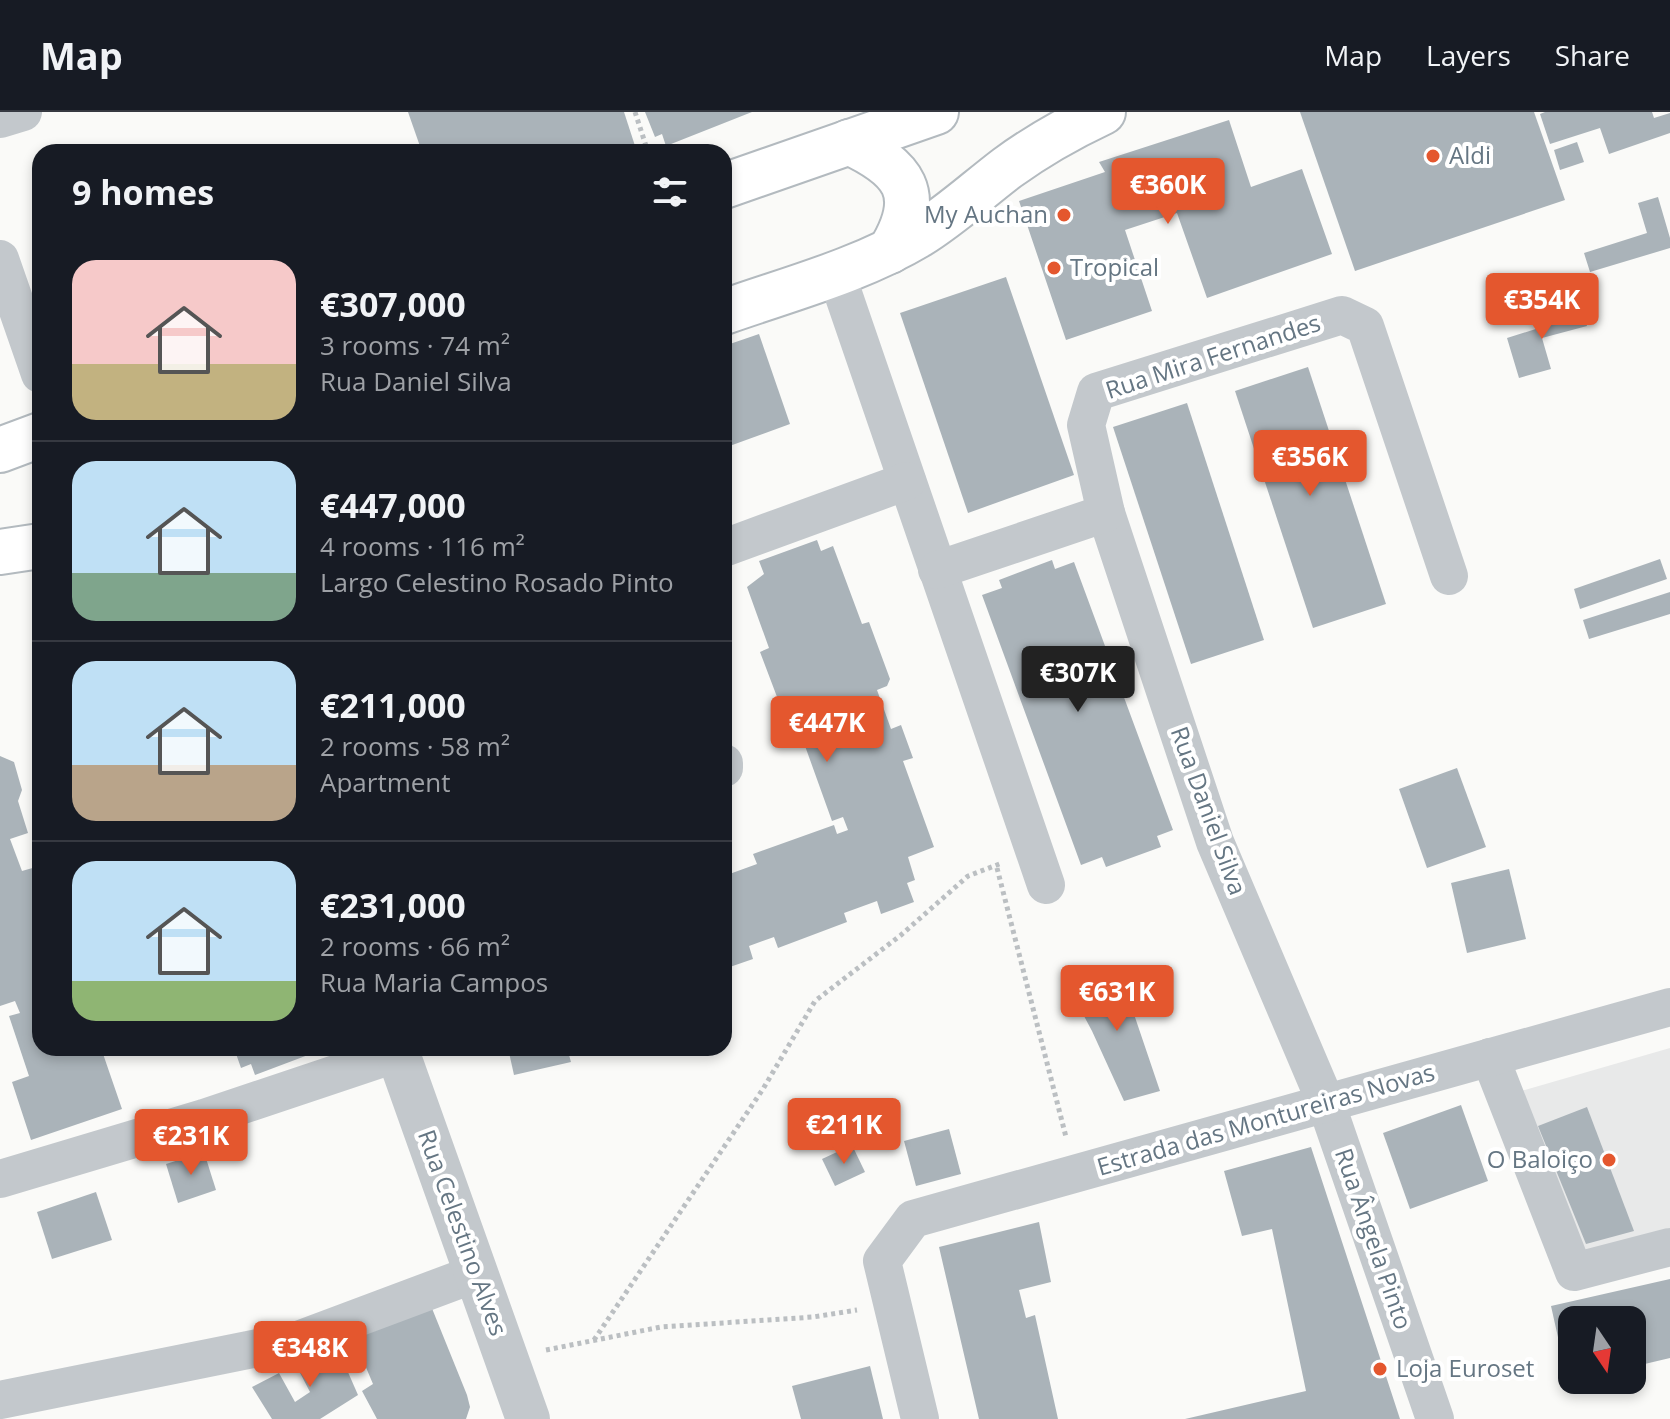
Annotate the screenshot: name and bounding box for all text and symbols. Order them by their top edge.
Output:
text: Map [40,29,123,81]
text: Map [1324,36,1382,74]
text: Layers [1426,36,1511,74]
text: Share [1555,36,1630,74]
place label: Aldi [1449,138,1491,171]
marker: Aldi [1424,147,1442,165]
pin: €360K [1112,158,1224,226]
text: €360K [1130,166,1206,202]
text: 9 homes [72,169,214,215]
icon: filters [648,170,692,214]
place label: My Auchan [924,197,1048,230]
marker: My Auchan [1055,206,1073,224]
place label: Tropical [1070,250,1159,283]
marker: Tropical [1045,259,1063,277]
pin: €354K [1486,273,1598,341]
text: €307,000 [320,281,466,327]
text: €354K [1504,281,1580,317]
icon: home [136,292,232,388]
street label: Rua Mira Fernandes [1101,305,1324,406]
text: 3 rooms · 74 m² [320,327,510,363]
text: Rua Daniel Silva [320,363,512,399]
pin: €356K [1254,430,1366,498]
text: €356K [1272,438,1348,474]
text: €447,000 [320,482,466,528]
icon: home [136,493,232,589]
text: 4 rooms · 116 m² [320,528,525,564]
text: Largo Celestino Rosado Pinto [320,564,674,600]
pin: €307K [1022,646,1134,714]
text: €307K [1040,654,1116,690]
text: €211,000 [320,682,466,728]
icon: home [136,693,232,789]
pin: €447K [771,696,883,764]
text: €447K [789,704,865,740]
street label: Rua Daniel Silva [1164,722,1255,899]
text: 2 rooms · 58 m² [320,728,510,764]
text: Apartment [320,764,451,800]
text: €231,000 [320,882,466,928]
icon: home [136,893,232,989]
text: 2 rooms · 66 m² [320,928,510,964]
text: Rua Maria Campos [320,964,548,1000]
pin: €631K [1061,965,1173,1033]
text: €631K [1079,973,1155,1009]
street label: Estrada das Montureiras Novas [1093,1054,1438,1183]
pin: €211K [788,1098,900,1166]
text: €211K [806,1106,882,1142]
pin: €231K [135,1109,247,1177]
text: €231K [153,1117,229,1153]
street label: Rua Celestino Alves [411,1125,516,1340]
place label: O Baloiço [1487,1142,1593,1175]
street label: Rua Ângela Pinto [1328,1144,1421,1333]
marker: O Baloiço [1600,1151,1618,1169]
north arrow [1558,1306,1646,1394]
map controls [1558,1306,1646,1394]
pin: €348K [254,1321,366,1389]
text: €348K [272,1329,348,1365]
place label: Loja Euroset [1396,1351,1534,1384]
marker: Loja Euroset [1371,1360,1389,1378]

